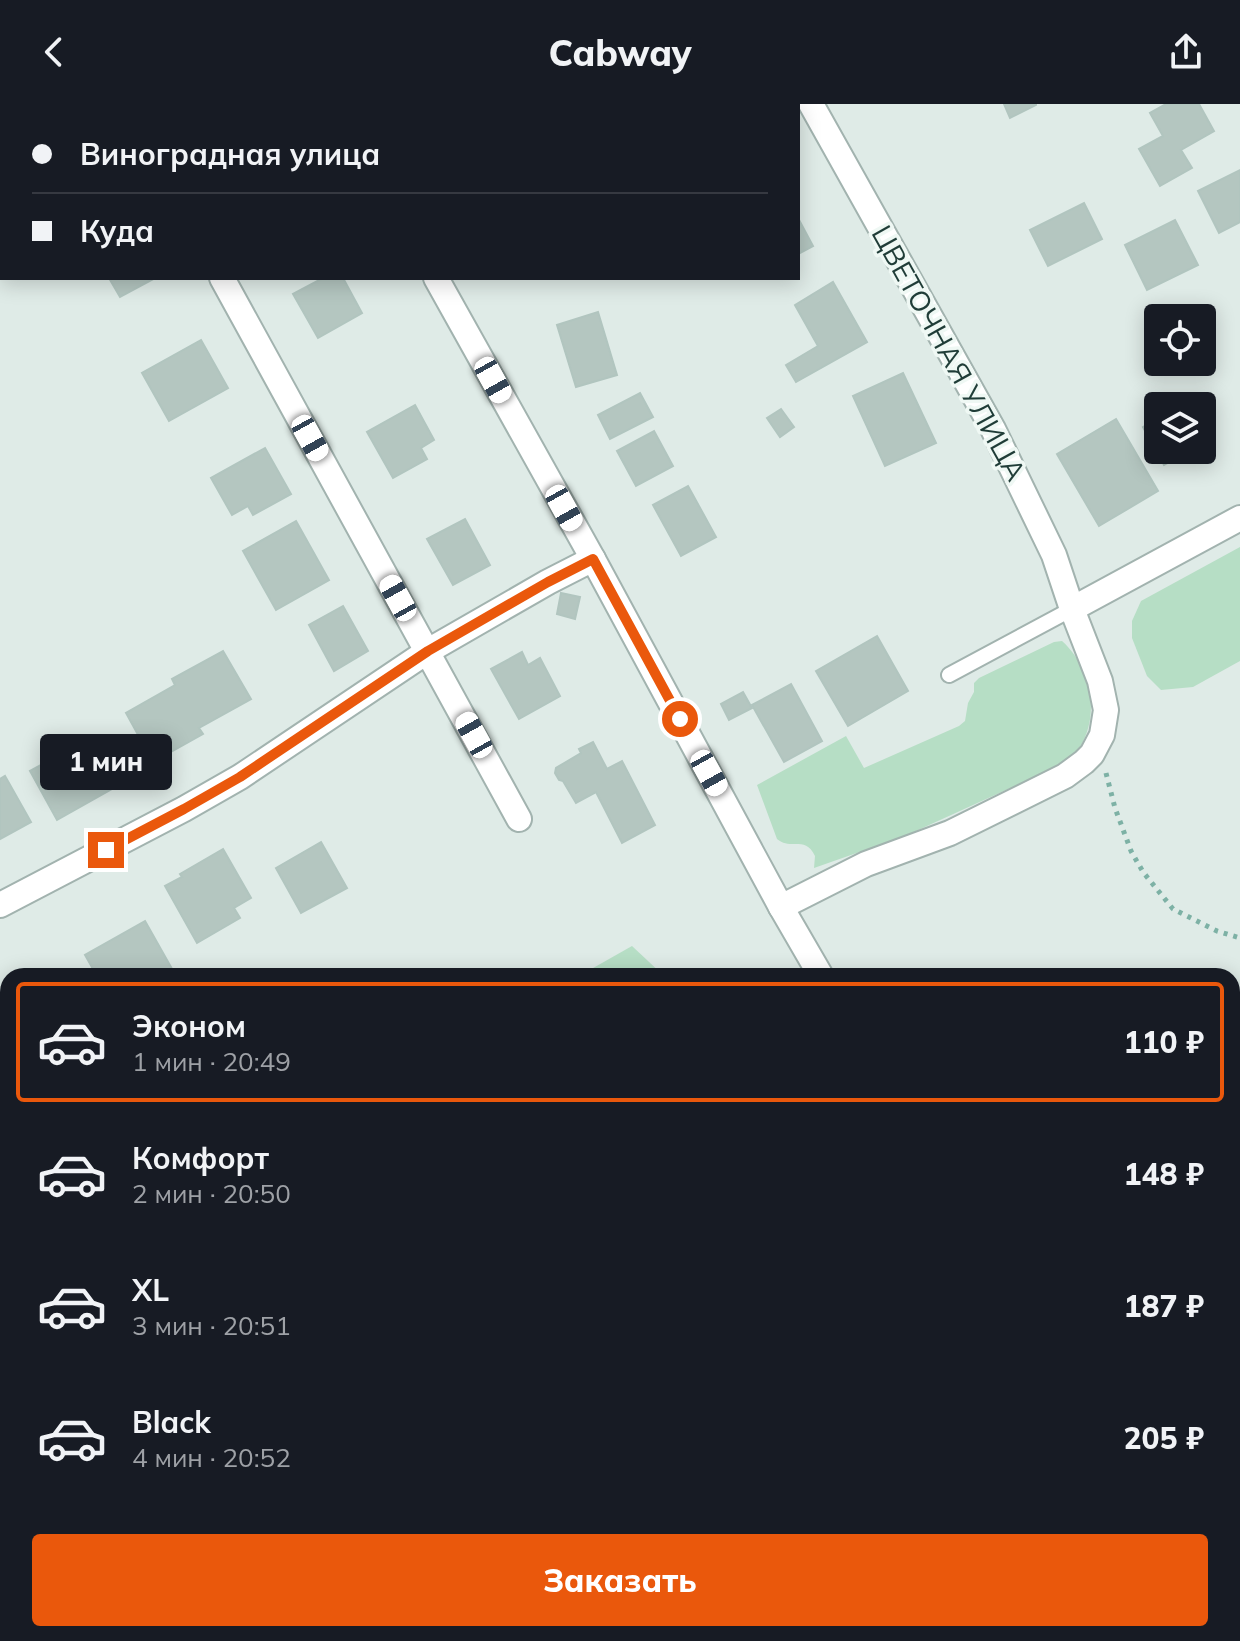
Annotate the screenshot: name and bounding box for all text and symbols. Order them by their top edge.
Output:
icon: back [32,30,76,74]
text: Cabway [548,30,692,75]
icon: share [1164,30,1208,74]
text: Виноградная улица [80,135,380,173]
text: Куда [80,212,154,250]
street label: ЦВЕТОЧНАЯ УЛИЦА [865,219,1034,487]
map controls [1144,304,1216,464]
button: locate [1144,304,1216,376]
car [471,353,515,407]
button: layers [1144,392,1216,464]
car [288,411,332,465]
car [542,481,586,535]
car [376,571,420,625]
route start [662,701,698,737]
car [452,708,496,762]
callout: 1 мин [40,734,172,790]
text: 1 мин [69,745,143,778]
car [687,746,731,800]
route end [88,832,124,868]
icon: car [36,1006,108,1078]
text: Эконом [132,1007,246,1045]
text: 110 ₽ [1124,1023,1204,1061]
text: 1 мин · 20:49 [132,1045,291,1078]
icon: car [36,1138,108,1210]
text: Комфорт [132,1139,269,1177]
text: 148 ₽ [1124,1155,1204,1193]
text: 2 мин · 20:50 [132,1177,291,1210]
icon: car [36,1270,108,1342]
text: XL [132,1271,169,1309]
text: 187 ₽ [1124,1287,1204,1325]
text: 3 мин · 20:51 [132,1309,291,1342]
icon: car [36,1402,108,1474]
text: Black [132,1403,211,1441]
text: 205 ₽ [1124,1419,1204,1457]
text: 4 мин · 20:52 [132,1441,291,1474]
button: Заказать [32,1534,1208,1626]

